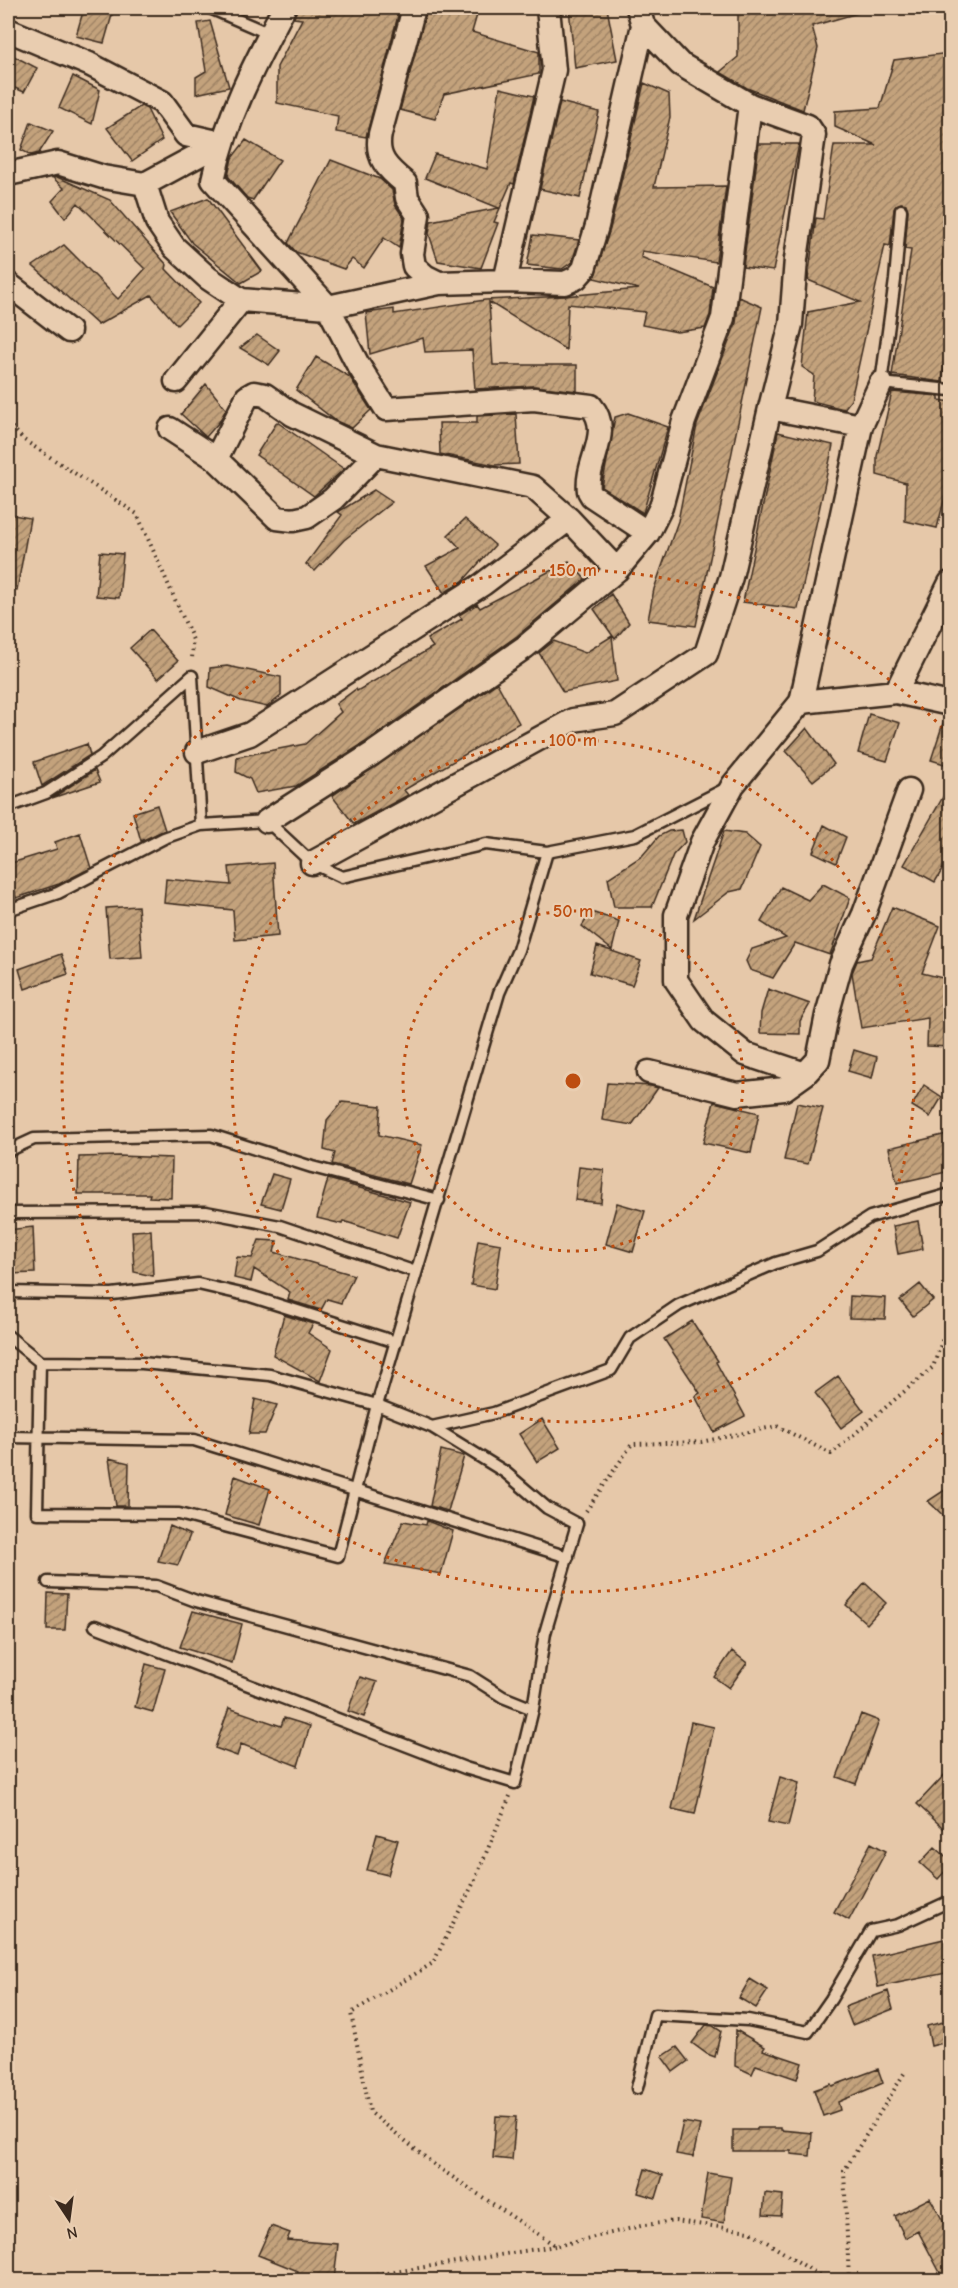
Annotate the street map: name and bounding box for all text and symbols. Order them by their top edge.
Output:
text: 150 m [549,560,597,581]
text: 100 m [549,730,597,751]
text: 50 m [553,901,593,922]
centre of rings [563,1071,583,1091]
north arrow [39,2189,99,2249]
text: N [65,2223,79,2243]

